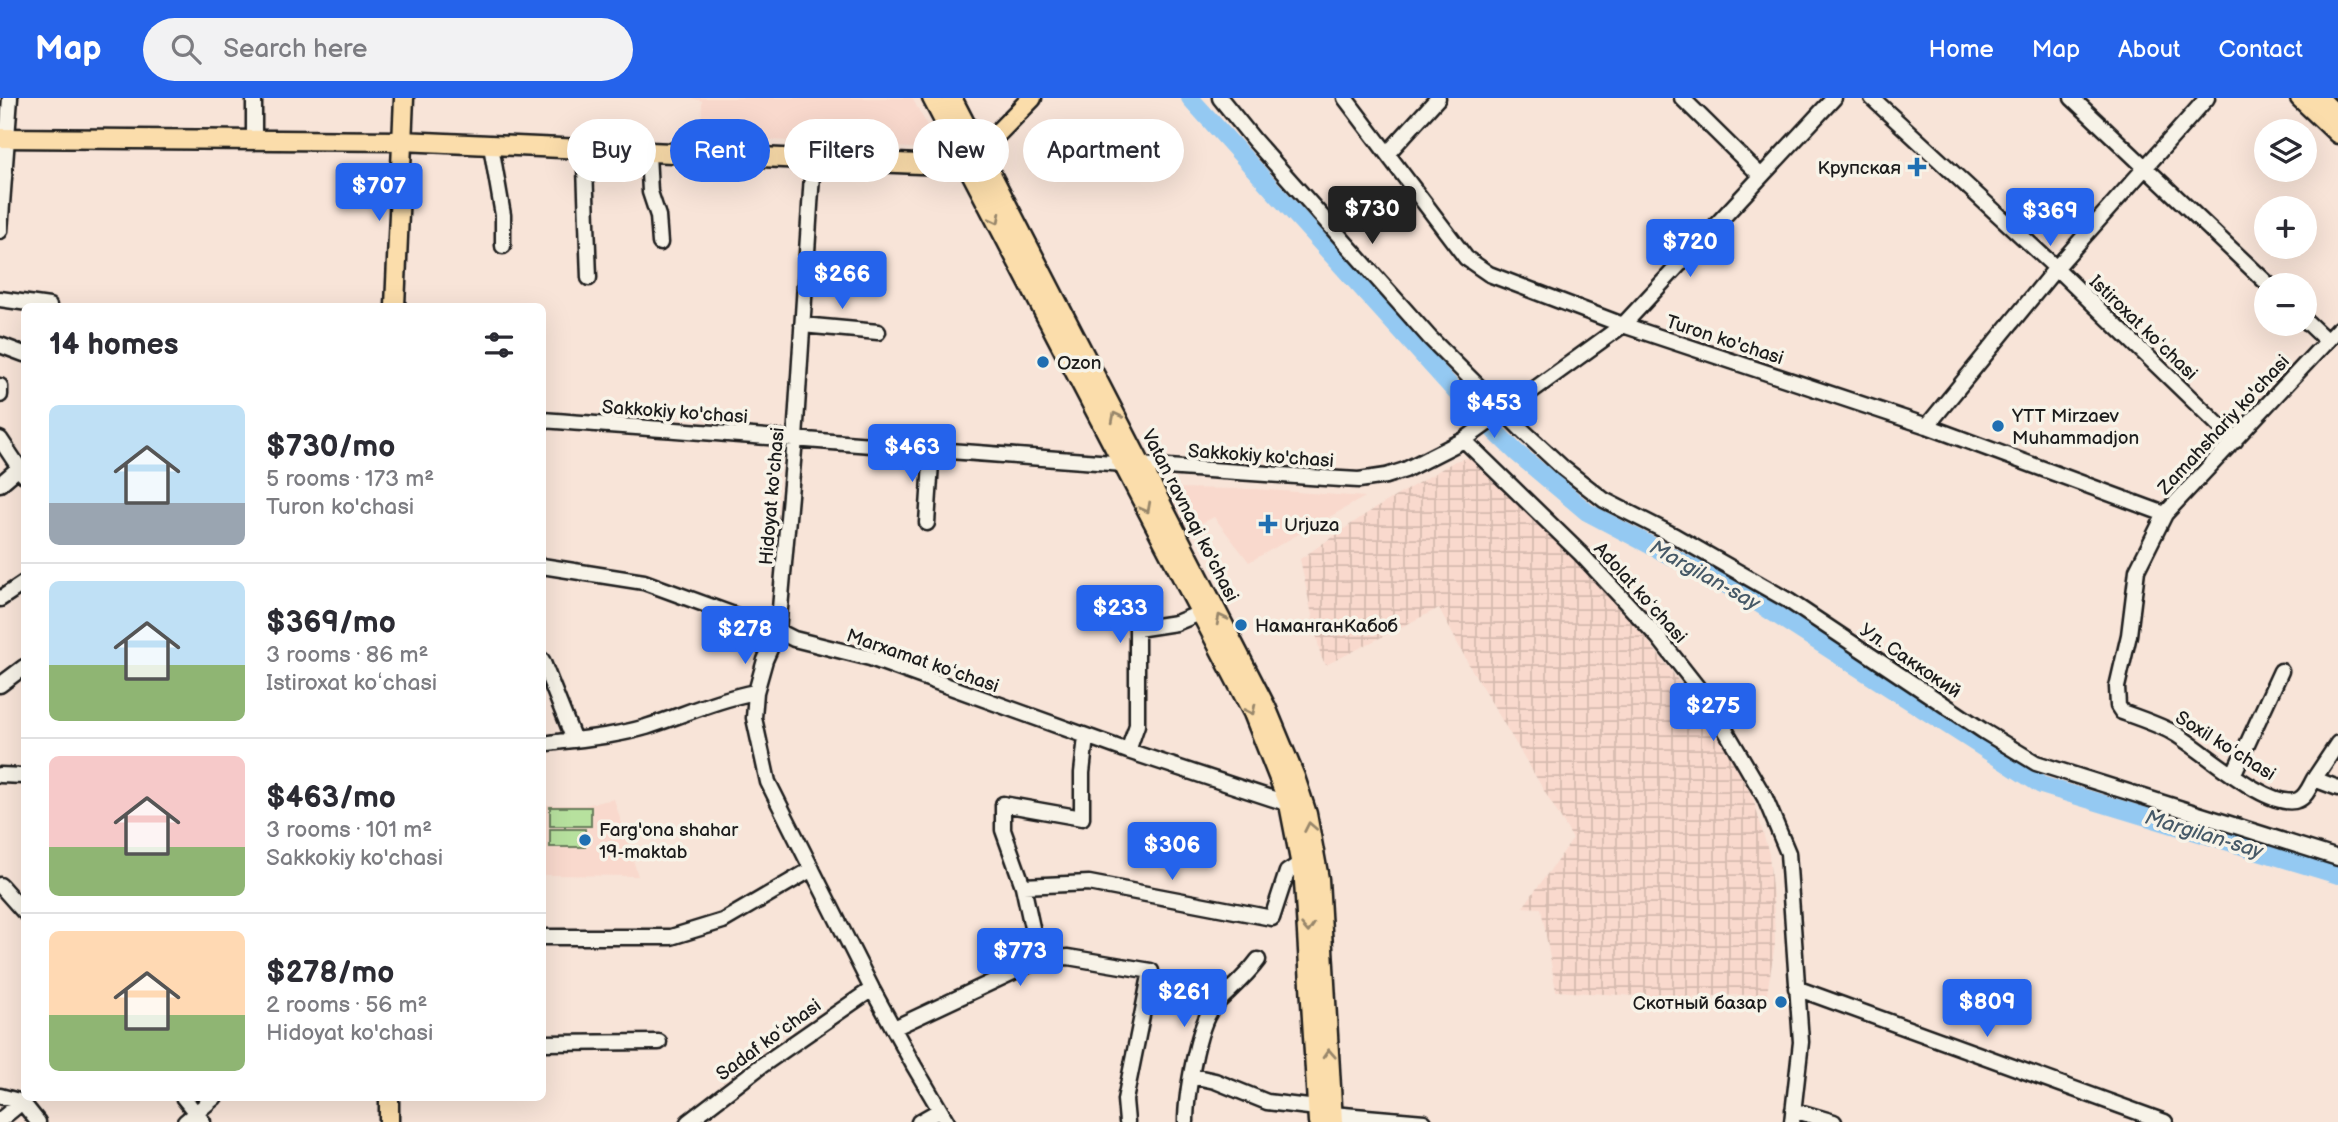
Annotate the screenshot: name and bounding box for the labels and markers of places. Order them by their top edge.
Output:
place label: Крупская [1817,157,1901,180]
marker: Крупская [1907,157,1927,177]
pin: $707 [338,164,420,223]
pin: $730 [1331,186,1413,246]
pin: $369 [2009,188,2091,248]
pin: $720 [1649,220,1731,279]
pin: $266 [801,252,883,311]
place label: Ozon [1057,352,1102,375]
marker: Ozon [1035,354,1051,370]
pin: $453 [1453,380,1535,440]
place label: YTT Mirzaev Muhammadjon [2011,405,2139,450]
marker: YTT Mirzaev Muhammadjon [1990,418,2006,434]
pin: $463 [871,424,953,484]
marker: Urjuza [1258,514,1278,534]
place label: Urjuza [1284,514,1339,537]
pin: $233 [1079,586,1161,645]
pin: $278 [704,606,786,666]
place label: НаманганКабоб [1255,615,1398,638]
marker: НаманганКабоб [1233,617,1249,633]
pin: $275 [1672,684,1754,743]
place label: Farg'ona shahar 19-maktab [599,819,739,864]
pin: $306 [1131,822,1213,882]
marker: Farg'ona shahar 19-maktab [577,832,593,848]
pin: $773 [979,928,1061,988]
pin: $261 [1143,970,1225,1029]
pin: $809 [1946,979,2028,1039]
place label: Скотный базар [1633,992,1767,1015]
marker: Скотный базар [1773,994,1789,1010]

